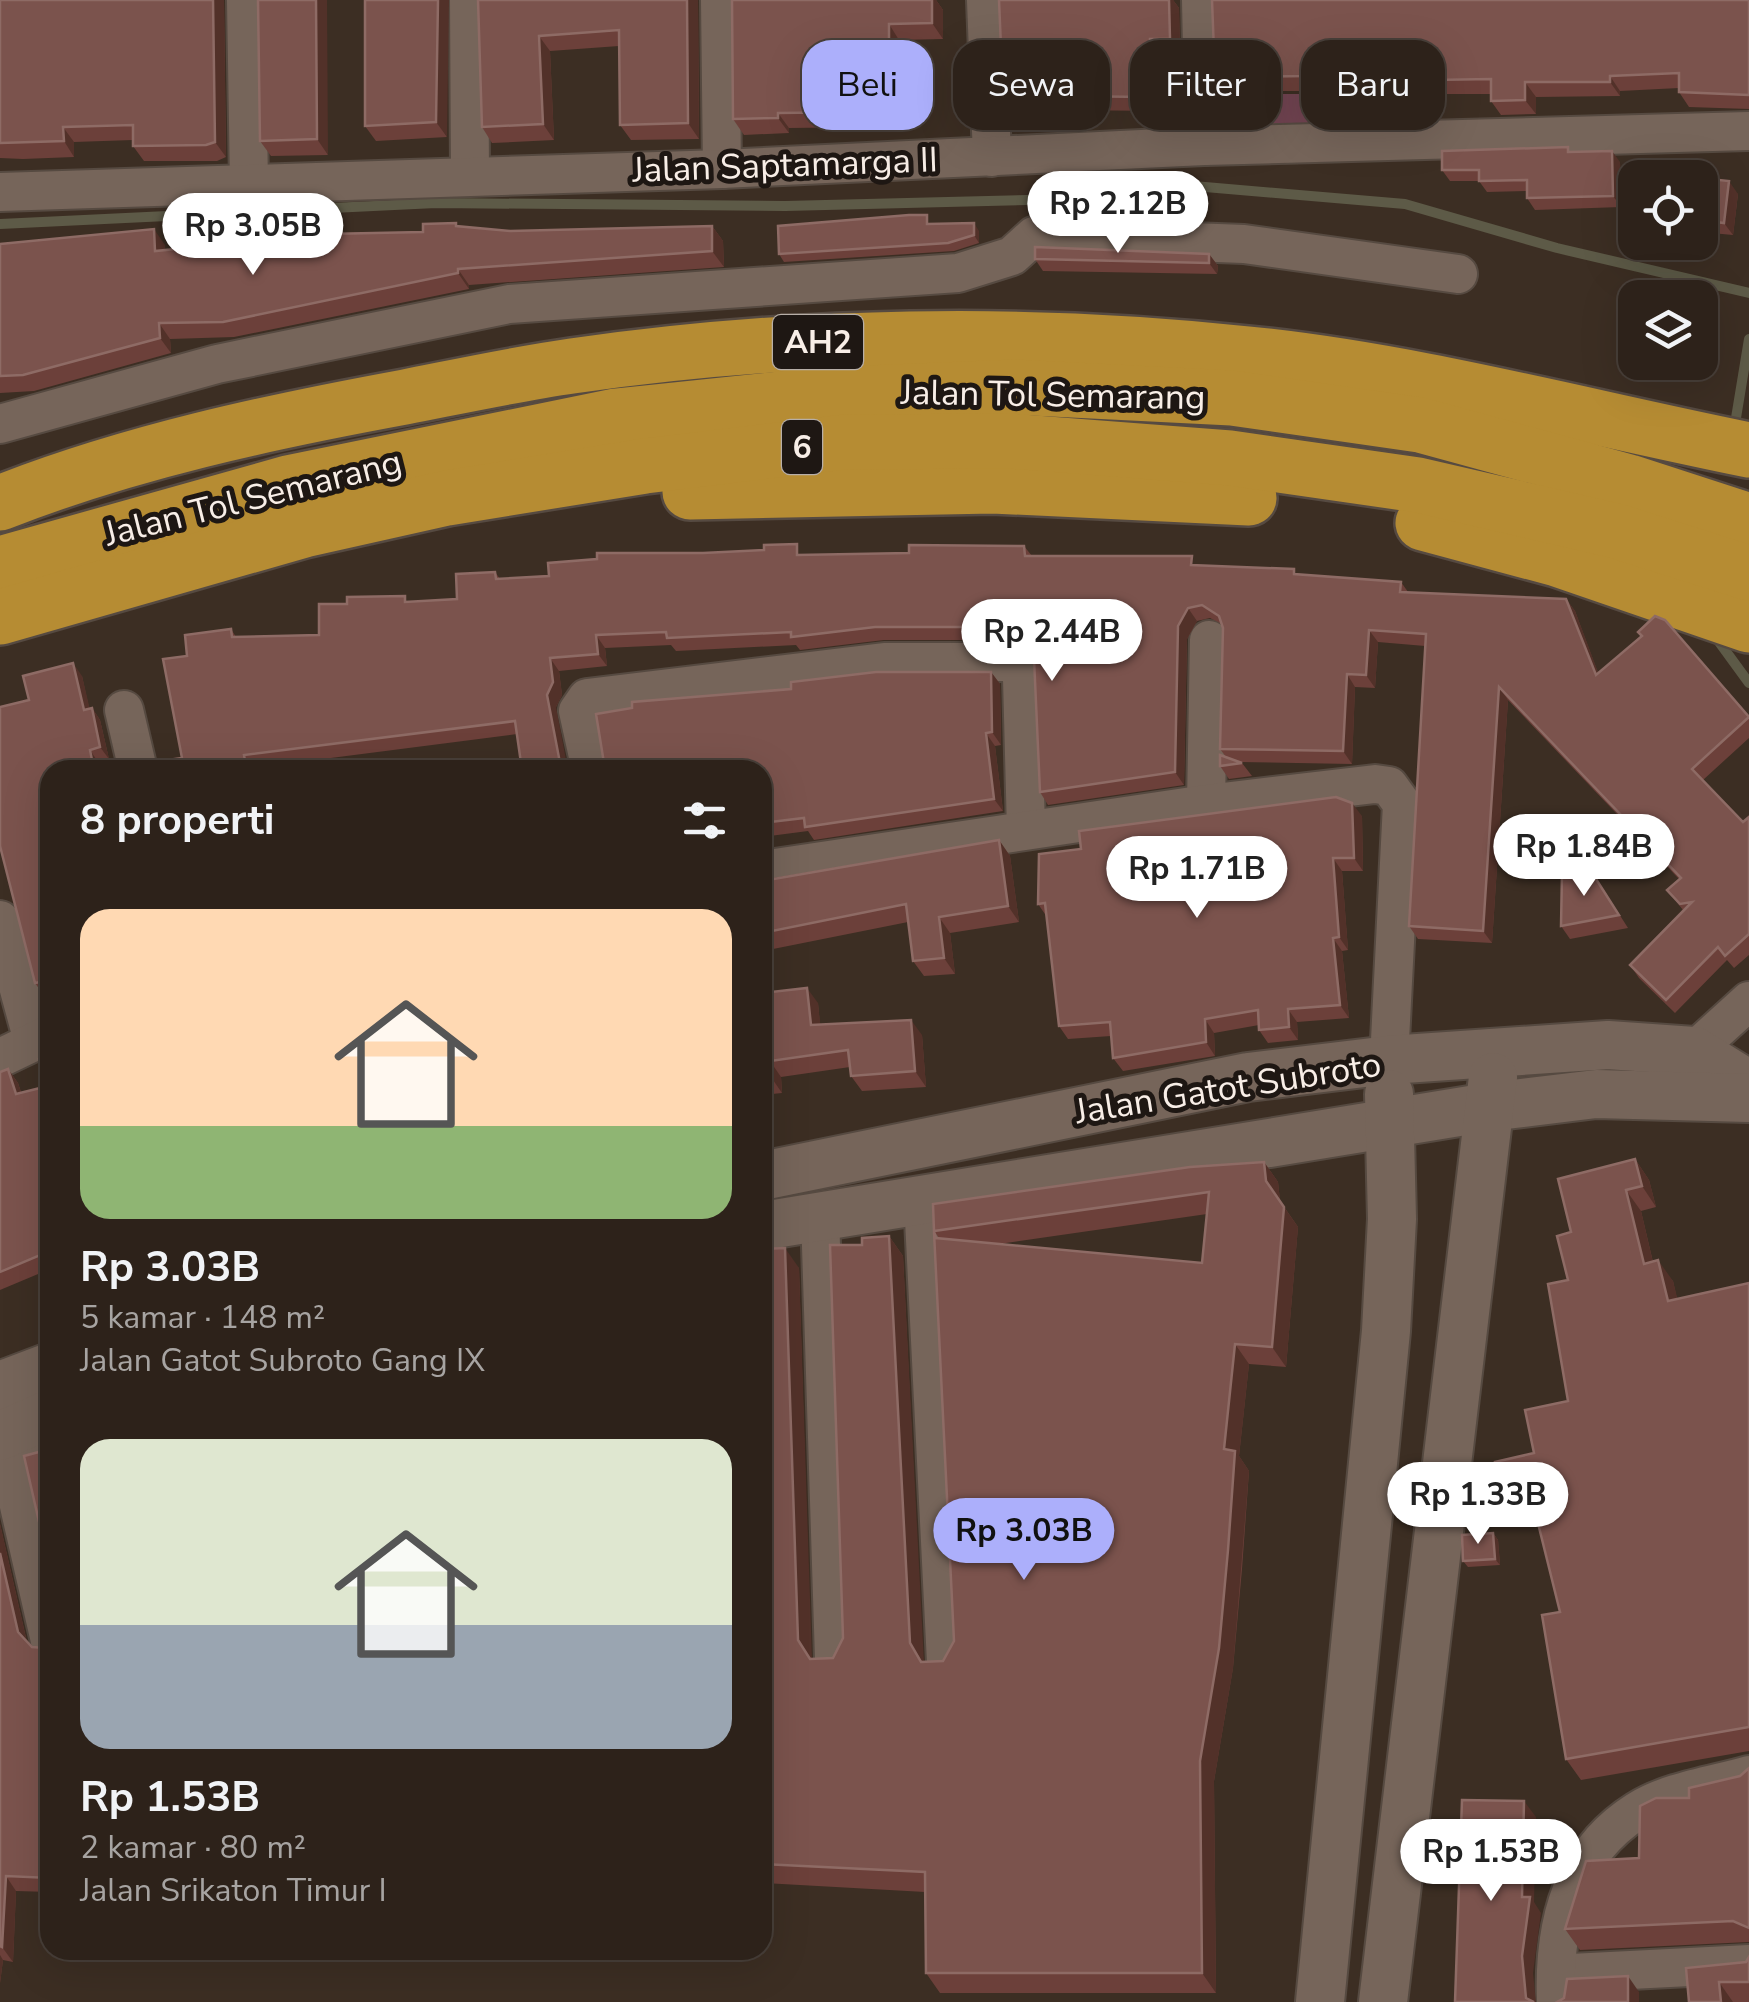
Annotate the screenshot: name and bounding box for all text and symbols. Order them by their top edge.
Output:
chip: Beli [802,40,933,130]
chip: Sewa [953,40,1110,130]
chip: Filter [1130,40,1281,130]
chip: Baru [1301,40,1445,130]
street label: Jalan Saptamarga II [630,136,939,194]
map controls [1618,160,1718,380]
button: locate [1618,160,1718,260]
pin: Rp 2.12B [1015,171,1221,256]
text: Rp 2.12B [1049,182,1187,225]
pin: Rp 3.05B [150,193,356,278]
text: Rp 3.05B [184,204,322,247]
button: layers [1618,280,1718,380]
road number: AH2 [773,315,863,369]
street label: Jalan Tol Semarang [899,369,1206,421]
road number: 6 [782,420,822,474]
street label: Jalan Tol Semarang [98,438,407,558]
pin: Rp 2.44B [949,599,1155,684]
text: Rp 2.44B [983,610,1121,653]
text: 8 properti [80,792,275,849]
icon: filters [677,793,732,848]
pin: Rp 1.84B [1481,814,1687,899]
text: Rp 1.84B [1515,825,1653,868]
pin: Rp 1.71B [1094,836,1300,921]
text: Rp 1.71B [1128,847,1266,890]
icon: home [316,974,496,1154]
street label: Jalan Gatot Subroto [1071,1041,1384,1136]
text: Rp 3.03B [80,1239,260,1296]
text: 5 kamar · 148 m² [80,1296,325,1339]
text: Jalan Gatot Subroto Gang IX [80,1339,485,1382]
pin: Rp 1.33B [1375,1462,1581,1547]
text: Rp 1.33B [1409,1473,1547,1516]
pin: Rp 3.03B [921,1498,1127,1583]
icon: home [316,1504,496,1684]
text: Rp 3.03B [955,1509,1093,1552]
text: Rp 1.53B [80,1769,260,1826]
pin: Rp 1.53B [1388,1819,1594,1904]
text: 2 kamar · 80 m² [80,1826,306,1869]
text: Rp 1.53B [1422,1830,1560,1873]
text: Jalan Srikaton Timur I [80,1869,387,1912]

